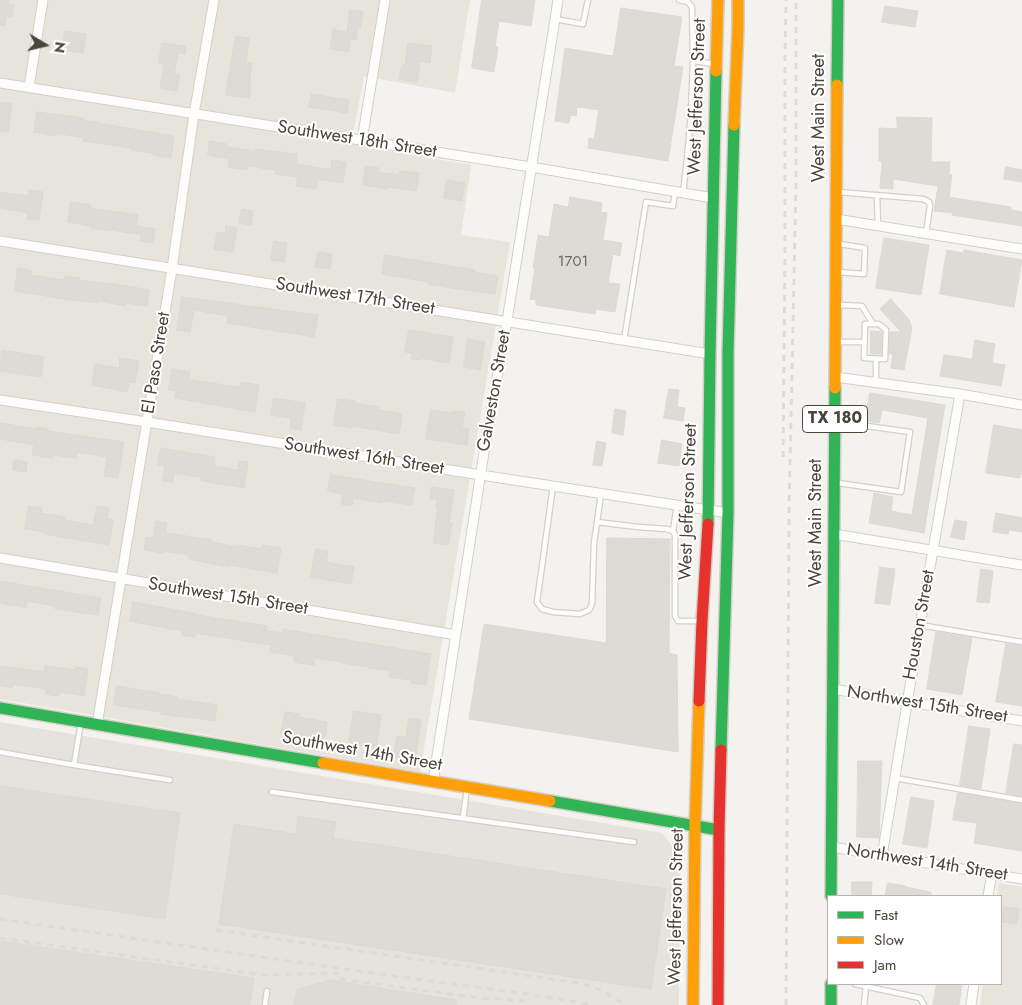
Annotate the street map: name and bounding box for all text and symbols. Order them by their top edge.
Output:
street label: West Jefferson Street [684,18,712,176]
north arrow [20,20,70,70]
text: N [49,40,71,54]
street label: West Main Street [809,54,831,182]
street label: Southwest 18th Street [276,117,438,163]
house number: 1701 [558,253,588,271]
street label: Southwest 17th Street [274,274,436,320]
street label: El Paso Street [138,311,176,415]
street label: Galveston Street [474,329,516,453]
road number: TX 180 [802,406,868,432]
street label: West Jefferson Street [675,423,703,581]
street label: Southwest 16th Street [282,434,446,480]
street label: West Main Street [806,459,828,587]
street label: Houston Street [900,568,940,682]
street label: Southwest 15th Street [147,574,309,620]
street label: Northwest 15th Street [845,682,1009,728]
street label: Southwest 14th Street [280,727,444,777]
street label: West Jefferson Street [665,828,689,986]
street label: Northwest 14th Street [845,840,1009,886]
legend [827,895,1002,985]
text: Fast [874,904,898,926]
text: Slow [874,929,904,951]
text: Jam [874,954,897,976]

